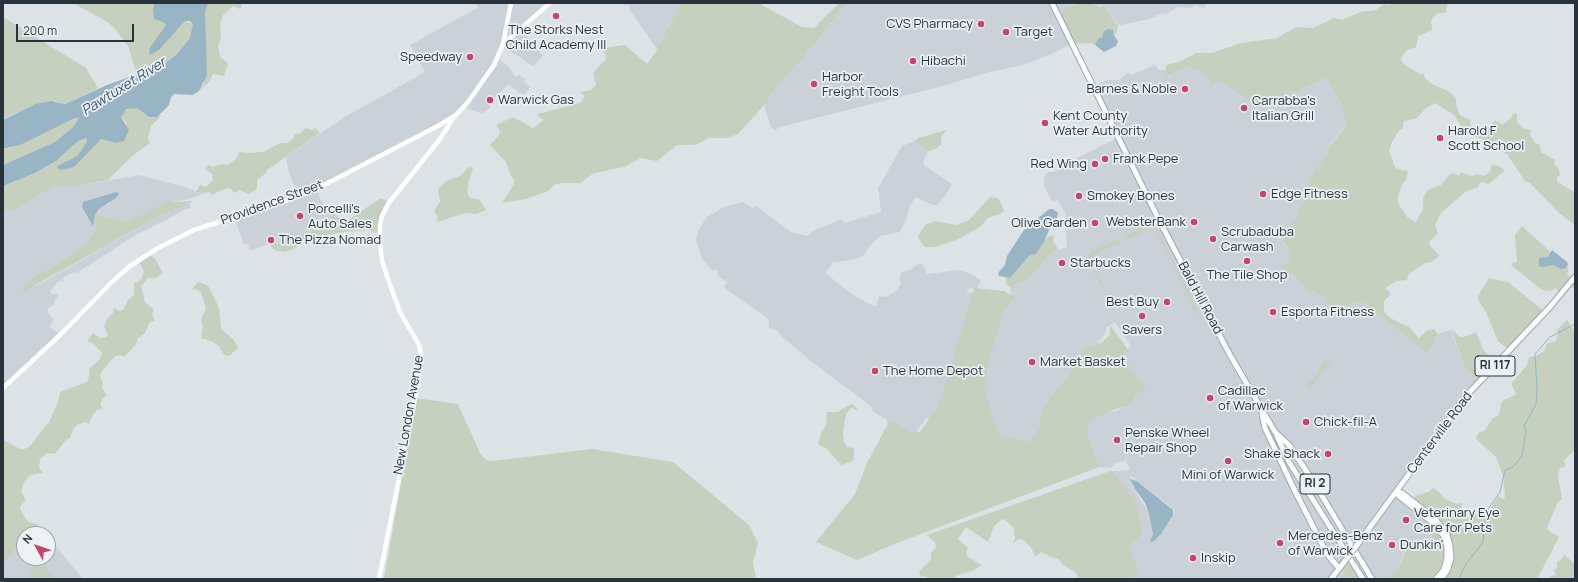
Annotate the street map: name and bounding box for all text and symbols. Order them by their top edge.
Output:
marker: The Storks Nest Child Academy III [551,11,561,21]
scale bar [18,16,136,42]
place label: CVS Pharmacy [886,16,973,32]
marker: CVS Pharmacy [976,19,986,29]
text: 200 m [23,22,57,39]
place label: The Storks Nest Child Academy III [506,22,606,53]
place label: Target [1014,24,1053,40]
marker: Target [1001,27,1011,37]
place label: Speedway [400,49,462,65]
marker: Speedway [465,52,475,62]
place label: Hibachi [921,53,966,69]
water label: Pawtuxet River [79,54,169,120]
marker: Hibachi [908,56,918,66]
place label: Harbor Freight Tools [822,69,899,100]
marker: Harbor Freight Tools [809,79,819,89]
place label: Barnes & Noble [1086,81,1177,97]
marker: Barnes & Noble [1180,84,1190,94]
place label: Warwick Gas [498,92,574,108]
place label: Carrabba's Italian Grill [1252,93,1316,124]
marker: Warwick Gas [485,95,495,105]
marker: Carrabba's Italian Grill [1239,103,1249,113]
place label: Kent County Water Authority [1053,108,1148,139]
marker: Kent County Water Authority [1040,118,1050,128]
place label: Harold F Scott School [1448,123,1524,154]
marker: Harold F Scott School [1435,133,1445,143]
place label: Frank Pepe [1113,151,1178,167]
marker: Frank Pepe [1100,154,1110,164]
place label: Red Wing [1031,156,1087,172]
marker: Red Wing [1090,159,1100,169]
street label: Providence Street [219,177,325,229]
place label: Edge Fitness [1271,186,1348,202]
place label: Smokey Bones [1087,188,1175,204]
marker: Edge Fitness [1258,189,1268,199]
marker: Smokey Bones [1074,191,1084,201]
place label: Porcelli's Auto Sales [308,201,372,232]
marker: Porcelli's Auto Sales [295,211,305,221]
place label: WebsterBank [1106,214,1186,230]
place label: Olive Garden [1011,215,1087,231]
marker: WebsterBank [1189,217,1199,227]
marker: Olive Garden [1090,218,1100,228]
place label: Scrubaduba Carwash [1221,224,1294,255]
place label: The Pizza Nomad [279,232,381,248]
marker: Scrubaduba Carwash [1208,234,1218,244]
marker: The Pizza Nomad [266,235,276,245]
place label: Starbucks [1070,255,1131,271]
marker: The Tile Shop [1242,256,1252,266]
marker: Starbucks [1057,258,1067,268]
street label: Bald Hill Road [1174,259,1226,337]
place label: The Tile Shop [1207,267,1287,283]
place label: Best Buy [1106,294,1159,310]
marker: Best Buy [1162,297,1172,307]
place label: Esporta Fitness [1281,304,1374,320]
marker: Esporta Fitness [1268,307,1278,317]
marker: Savers [1137,311,1147,321]
place label: Savers [1122,322,1162,338]
street label: New London Avenue [391,354,427,476]
place label: Market Basket [1040,354,1126,370]
road number: RI 117 [1475,356,1515,376]
marker: Market Basket [1027,357,1037,367]
place label: The Home Depot [883,363,983,379]
marker: The Home Depot [870,366,880,376]
place label: Cadillac of Warwick [1218,383,1283,414]
street label: Centerville Road [1404,389,1476,477]
marker: Cadillac of Warwick [1205,393,1215,403]
place label: Chick-fil-A [1314,414,1377,430]
marker: Chick-fil-A [1301,417,1311,427]
place label: Penske Wheel Repair Shop [1125,425,1209,456]
marker: Penske Wheel Repair Shop [1112,435,1122,445]
place label: Shake Shack [1244,446,1320,462]
marker: Shake Shack [1323,449,1333,459]
marker: Mini of Warwick [1223,456,1233,466]
place label: Mini of Warwick [1182,467,1274,483]
road number: RI 2 [1300,474,1330,494]
place label: Veterinary Eye Care for Pets [1414,505,1500,536]
marker: Veterinary Eye Care for Pets [1401,515,1411,525]
north arrow [16,526,56,566]
place label: Mercedes-Benz of Warwick [1288,528,1383,559]
text: N [19,531,35,546]
place label: Dunkin' [1400,537,1444,553]
marker: Mercedes-Benz of Warwick [1275,538,1285,548]
marker: Dunkin' [1387,540,1397,550]
place label: Inskip [1201,550,1236,566]
marker: Inskip [1188,553,1198,563]

